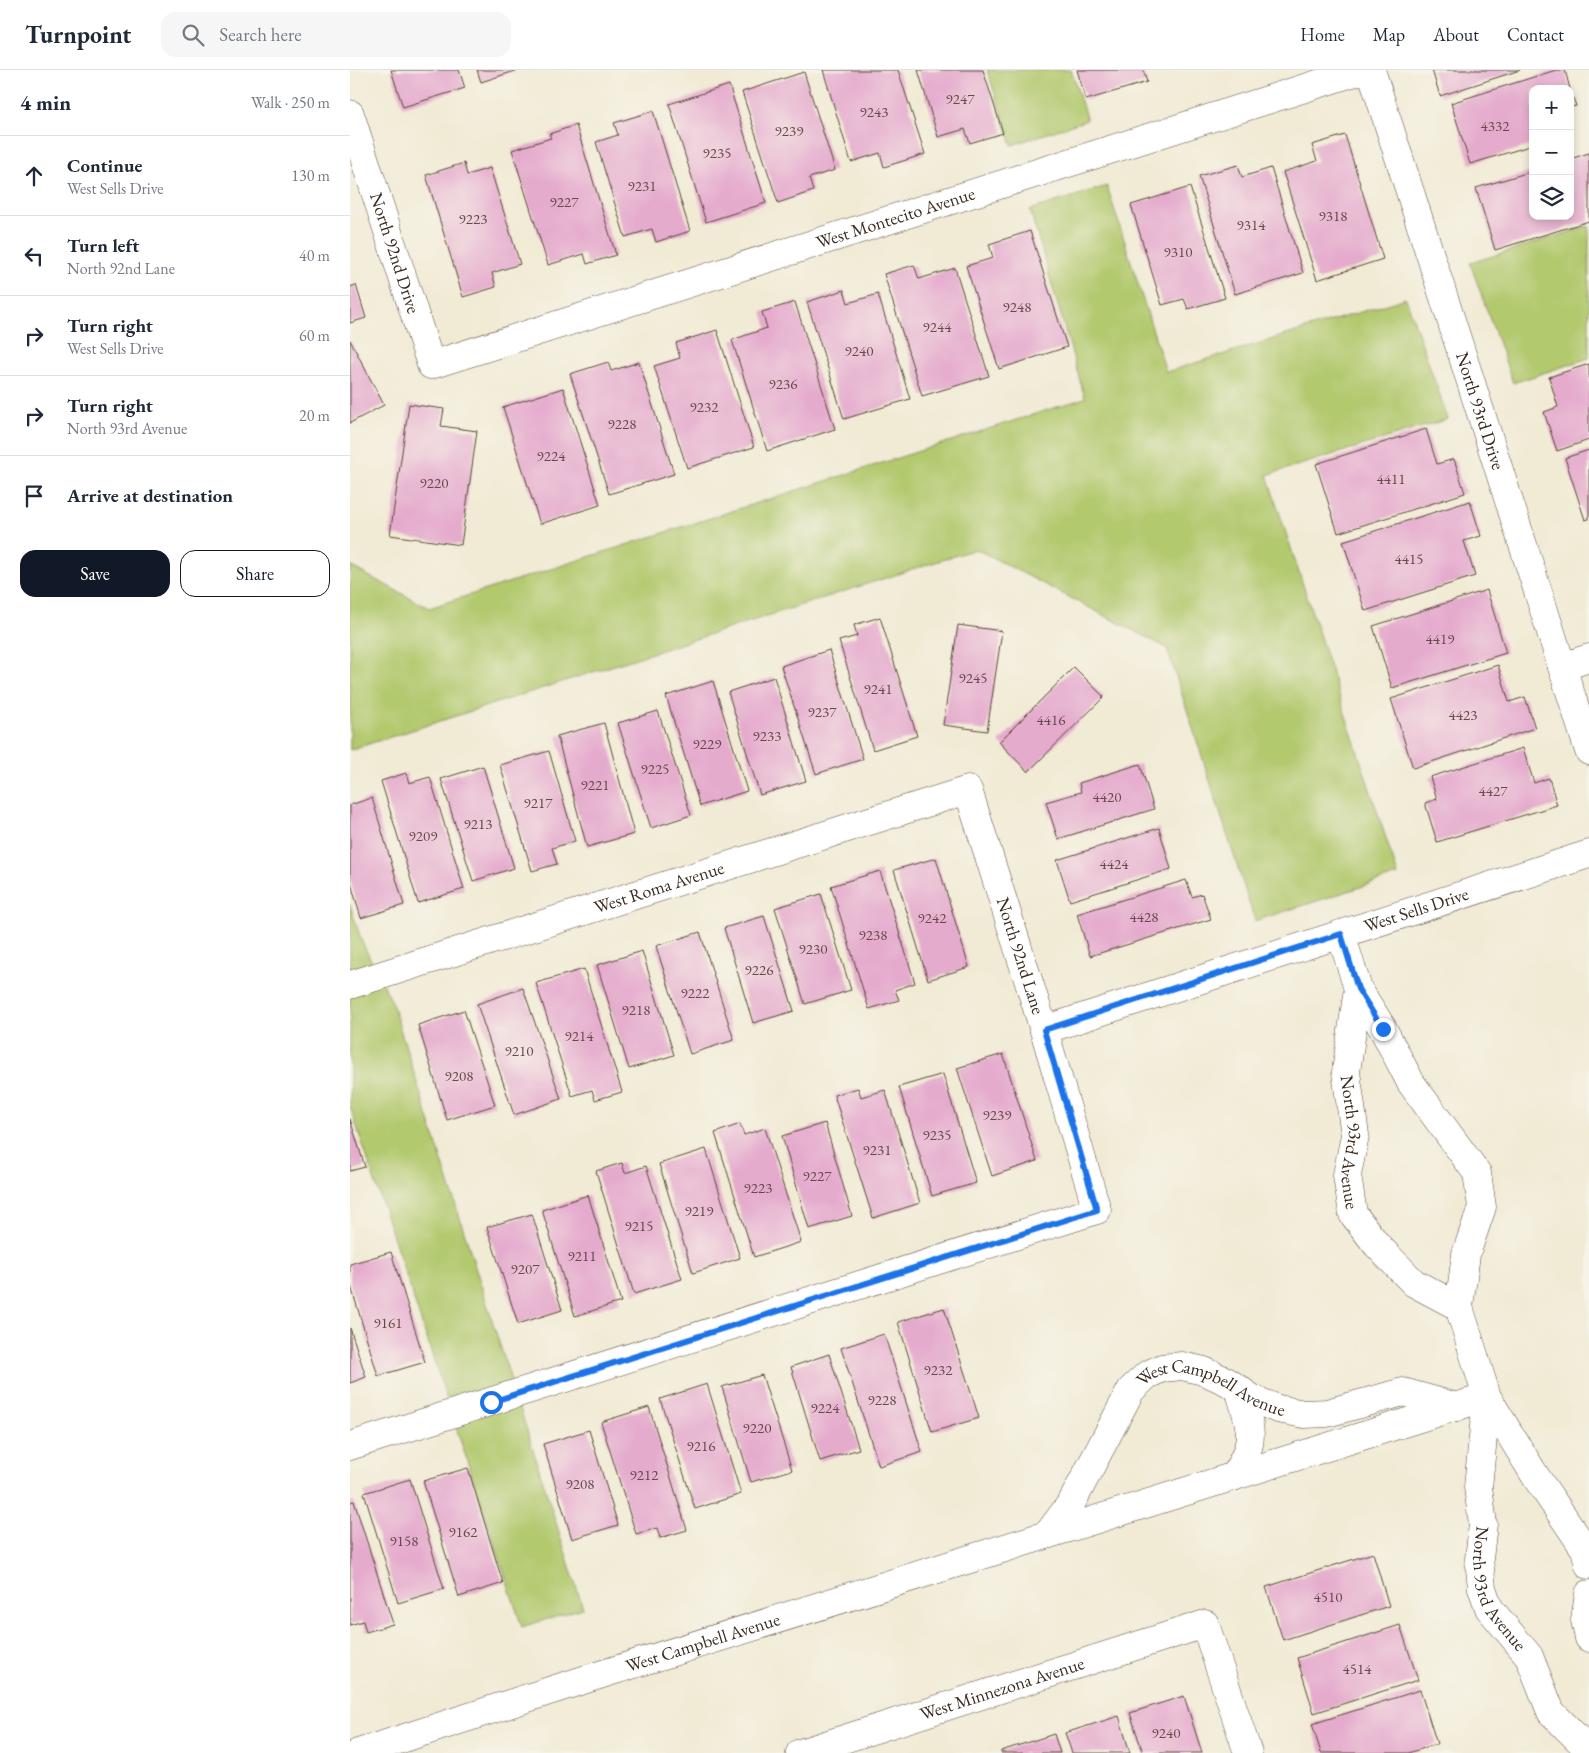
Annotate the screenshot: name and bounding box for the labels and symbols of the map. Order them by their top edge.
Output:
house number: 9247 [946,89,975,108]
house number: 9243 [860,102,888,121]
house number: 4332 [1481,116,1510,135]
house number: 9239 [775,121,803,140]
house number: 9235 [703,143,731,162]
house number: 9231 [628,176,656,195]
street label: West Montecito Avenue [813,181,978,253]
street label: North 92nd Drive [365,189,426,316]
house number: 9227 [550,192,579,211]
house number: 9318 [1319,206,1347,225]
house number: 9223 [459,209,487,228]
house number: 9314 [1237,215,1266,234]
house number: 9310 [1164,242,1192,261]
house number: 9248 [1003,297,1031,316]
house number: 9244 [923,317,952,336]
house number: 9240 [845,341,873,360]
street label: North 93rd Drive [1451,349,1510,473]
house number: 9236 [769,374,797,393]
house number: 9232 [690,397,719,416]
house number: 9228 [608,414,636,433]
house number: 9224 [537,446,566,465]
house number: 4411 [1377,469,1405,488]
house number: 9220 [420,473,448,492]
house number: 4415 [1395,549,1423,568]
house number: 4419 [1426,629,1454,648]
house number: 9245 [959,668,987,687]
house number: 9241 [864,679,892,698]
house number: 9237 [808,702,837,721]
house number: 4423 [1449,705,1477,724]
house number: 4416 [1037,710,1065,729]
house number: 9233 [753,726,781,745]
house number: 9229 [693,734,721,753]
house number: 9225 [641,759,669,778]
house number: 9221 [581,775,609,794]
house number: 4427 [1479,781,1508,800]
house number: 4420 [1093,787,1121,806]
house number: 9217 [524,793,553,812]
house number: 9213 [464,814,492,833]
house number: 9209 [409,826,437,845]
house number: 4424 [1100,854,1129,873]
street label: West Roma Avenue [591,856,727,918]
street label: West Sells Drive [1361,882,1471,937]
street label: North 92nd Lane [992,894,1050,1017]
house number: 4428 [1130,907,1158,926]
house number: 9242 [918,908,947,927]
house number: 9238 [859,925,887,944]
house number: 9230 [799,939,827,958]
house number: 9226 [745,960,773,979]
house number: 9222 [681,983,710,1002]
house number: 9218 [622,1000,650,1019]
route end [1372,1018,1395,1041]
house number: 9214 [565,1026,594,1045]
house number: 9210 [505,1041,533,1060]
house number: 9208 [445,1066,473,1085]
street label: North 93rd Avenue [1336,1074,1368,1211]
house number: 9239 [983,1105,1011,1124]
house number: 9235 [923,1125,951,1144]
house number: 9231 [863,1140,891,1159]
house number: 9227 [803,1166,832,1185]
house number: 9223 [744,1178,772,1197]
house number: 9219 [685,1201,713,1220]
house number: 9215 [625,1216,653,1235]
house number: 9211 [568,1246,596,1265]
house number: 9207 [511,1259,540,1278]
house number: 9161 [374,1313,402,1332]
street label: West Campbell Avenue [1131,1354,1287,1421]
house number: 9232 [924,1360,953,1379]
house number: 9228 [868,1390,896,1409]
route start [480,1391,503,1414]
house number: 9224 [811,1398,840,1417]
house number: 9220 [743,1418,771,1437]
house number: 9216 [687,1436,715,1455]
house number: 9212 [630,1465,659,1484]
house number: 9208 [566,1474,594,1493]
house number: 9162 [449,1522,478,1541]
street label: North 93rd Avenue [1468,1525,1532,1655]
house number: 9158 [390,1531,418,1550]
house number: 4510 [1314,1587,1342,1606]
street label: West Campbell Avenue [623,1607,783,1677]
street label: West Minnezona Avenue [917,1651,1087,1725]
house number: 4514 [1343,1659,1372,1678]
house number: 9240 [1152,1723,1180,1742]

